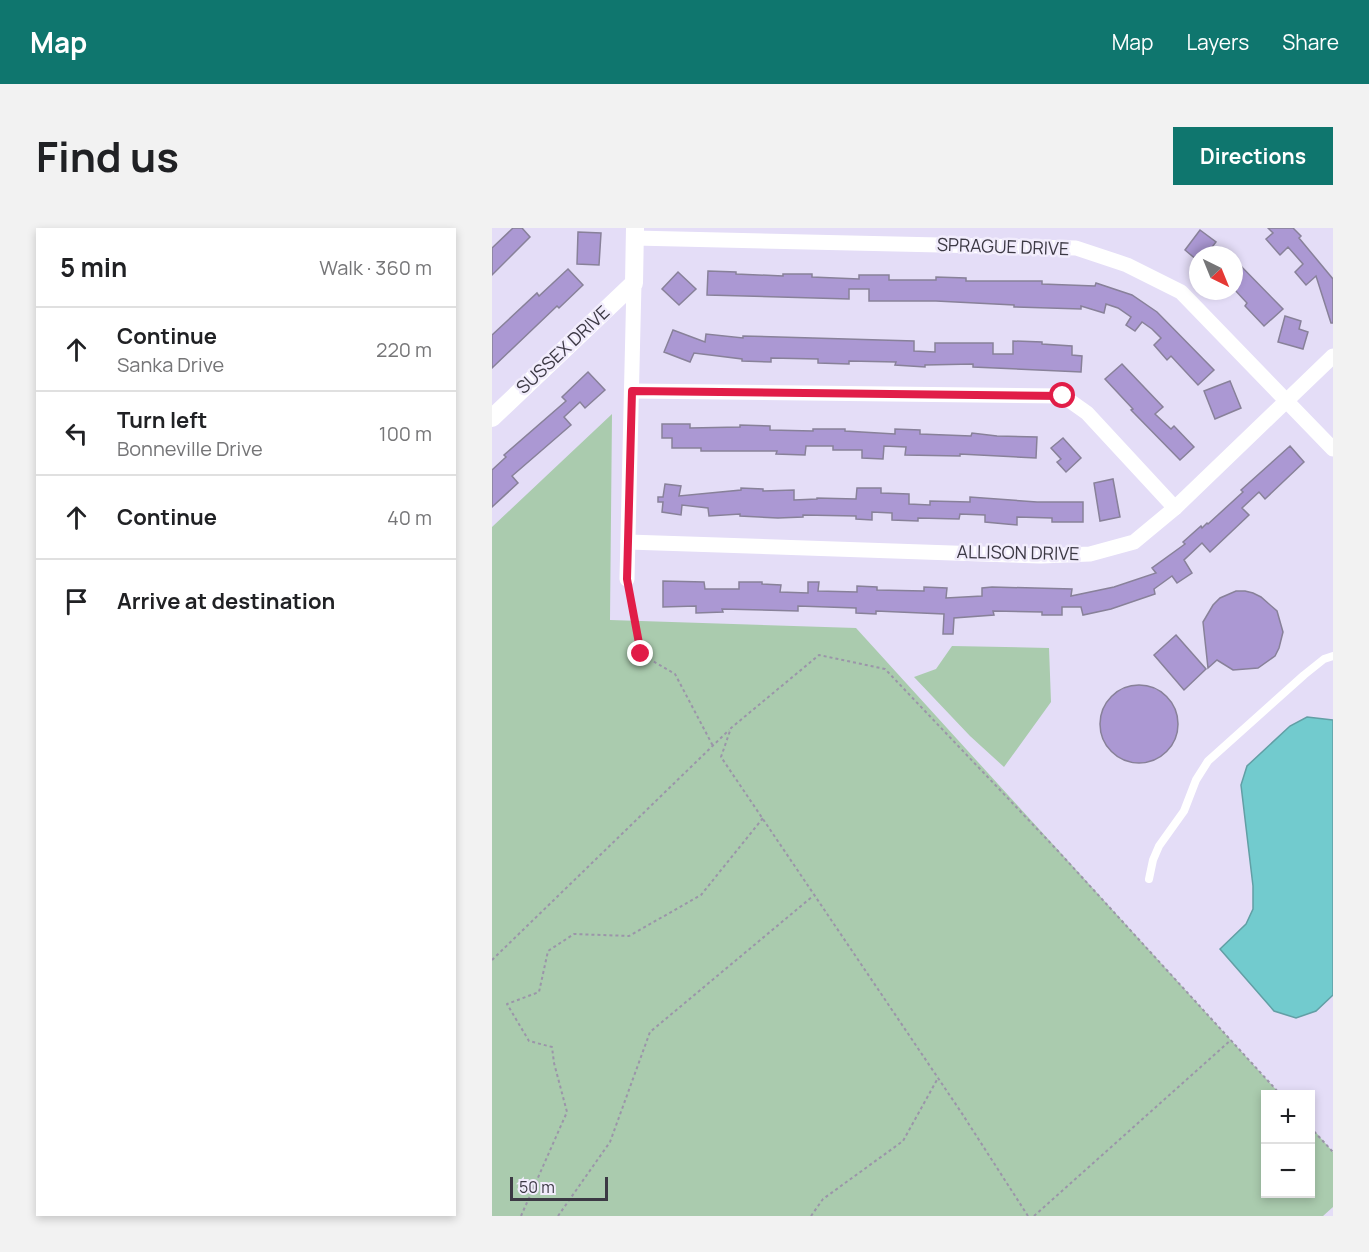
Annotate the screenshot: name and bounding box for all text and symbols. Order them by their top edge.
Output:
text: Map [30,23,87,61]
text: Map [1112,28,1153,56]
text: Layers [1186,28,1249,56]
text: Share [1282,28,1339,56]
text: Find us [36,127,179,185]
button: Directions [1173,127,1333,185]
street label: SPRAGUE DRIVE [937,232,1070,260]
north arrow [1189,246,1243,300]
text: 5 min [60,249,127,285]
text: Walk · 360 m [319,254,432,281]
street label: SUSSEX DRIVE [511,300,614,399]
text: Continue [117,321,217,351]
icon: ahead [60,333,93,366]
text: 220 m [376,336,432,363]
text: Sanka Drive [117,351,224,378]
route start [1049,382,1075,408]
text: Turn left [117,405,207,435]
icon: left [60,417,93,450]
text: 100 m [379,420,432,447]
text: Bonneville Drive [117,435,263,462]
icon: ahead [60,501,93,534]
text: Continue [117,502,217,532]
text: 40 m [387,504,432,531]
street label: ALLISON DRIVE [956,539,1080,565]
icon: arrive [60,585,93,618]
text: Arrive at destination [117,586,335,616]
route end [627,640,653,666]
map controls [1261,1090,1315,1198]
button: + [1261,1090,1315,1144]
button: − [1261,1144,1315,1198]
scale bar [510,1174,608,1202]
text: 50 m [519,1176,555,1198]

